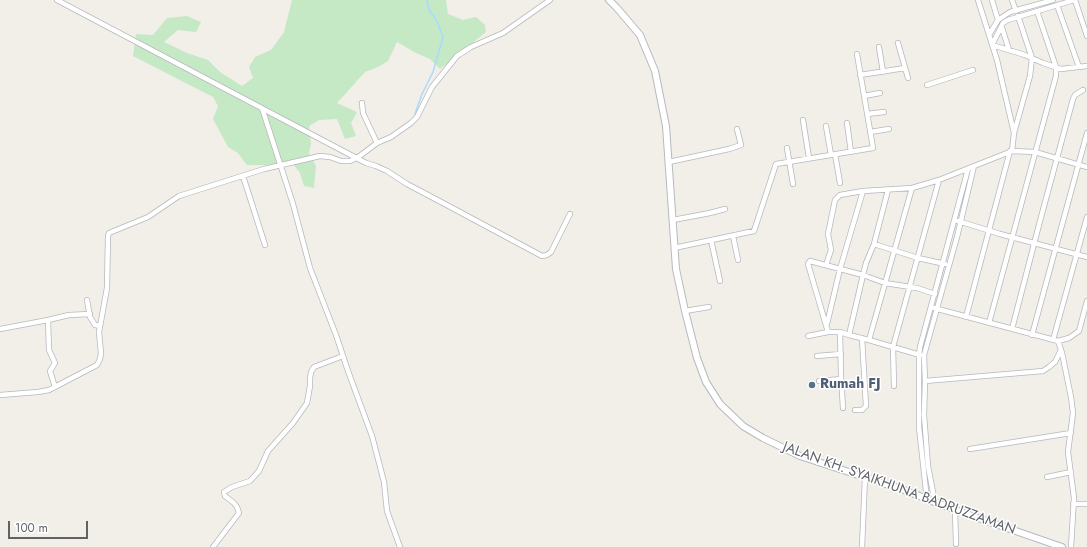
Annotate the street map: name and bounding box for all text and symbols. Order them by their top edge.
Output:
place label: Rumah FJ [820,377,881,393]
marker: Rumah FJ [807,380,817,390]
street label: JALAN KH. SYAIKHUNA BADRUZZAMAN [780,439,1018,539]
scale bar [10,513,90,539]
text: 100 m [15,519,48,537]

